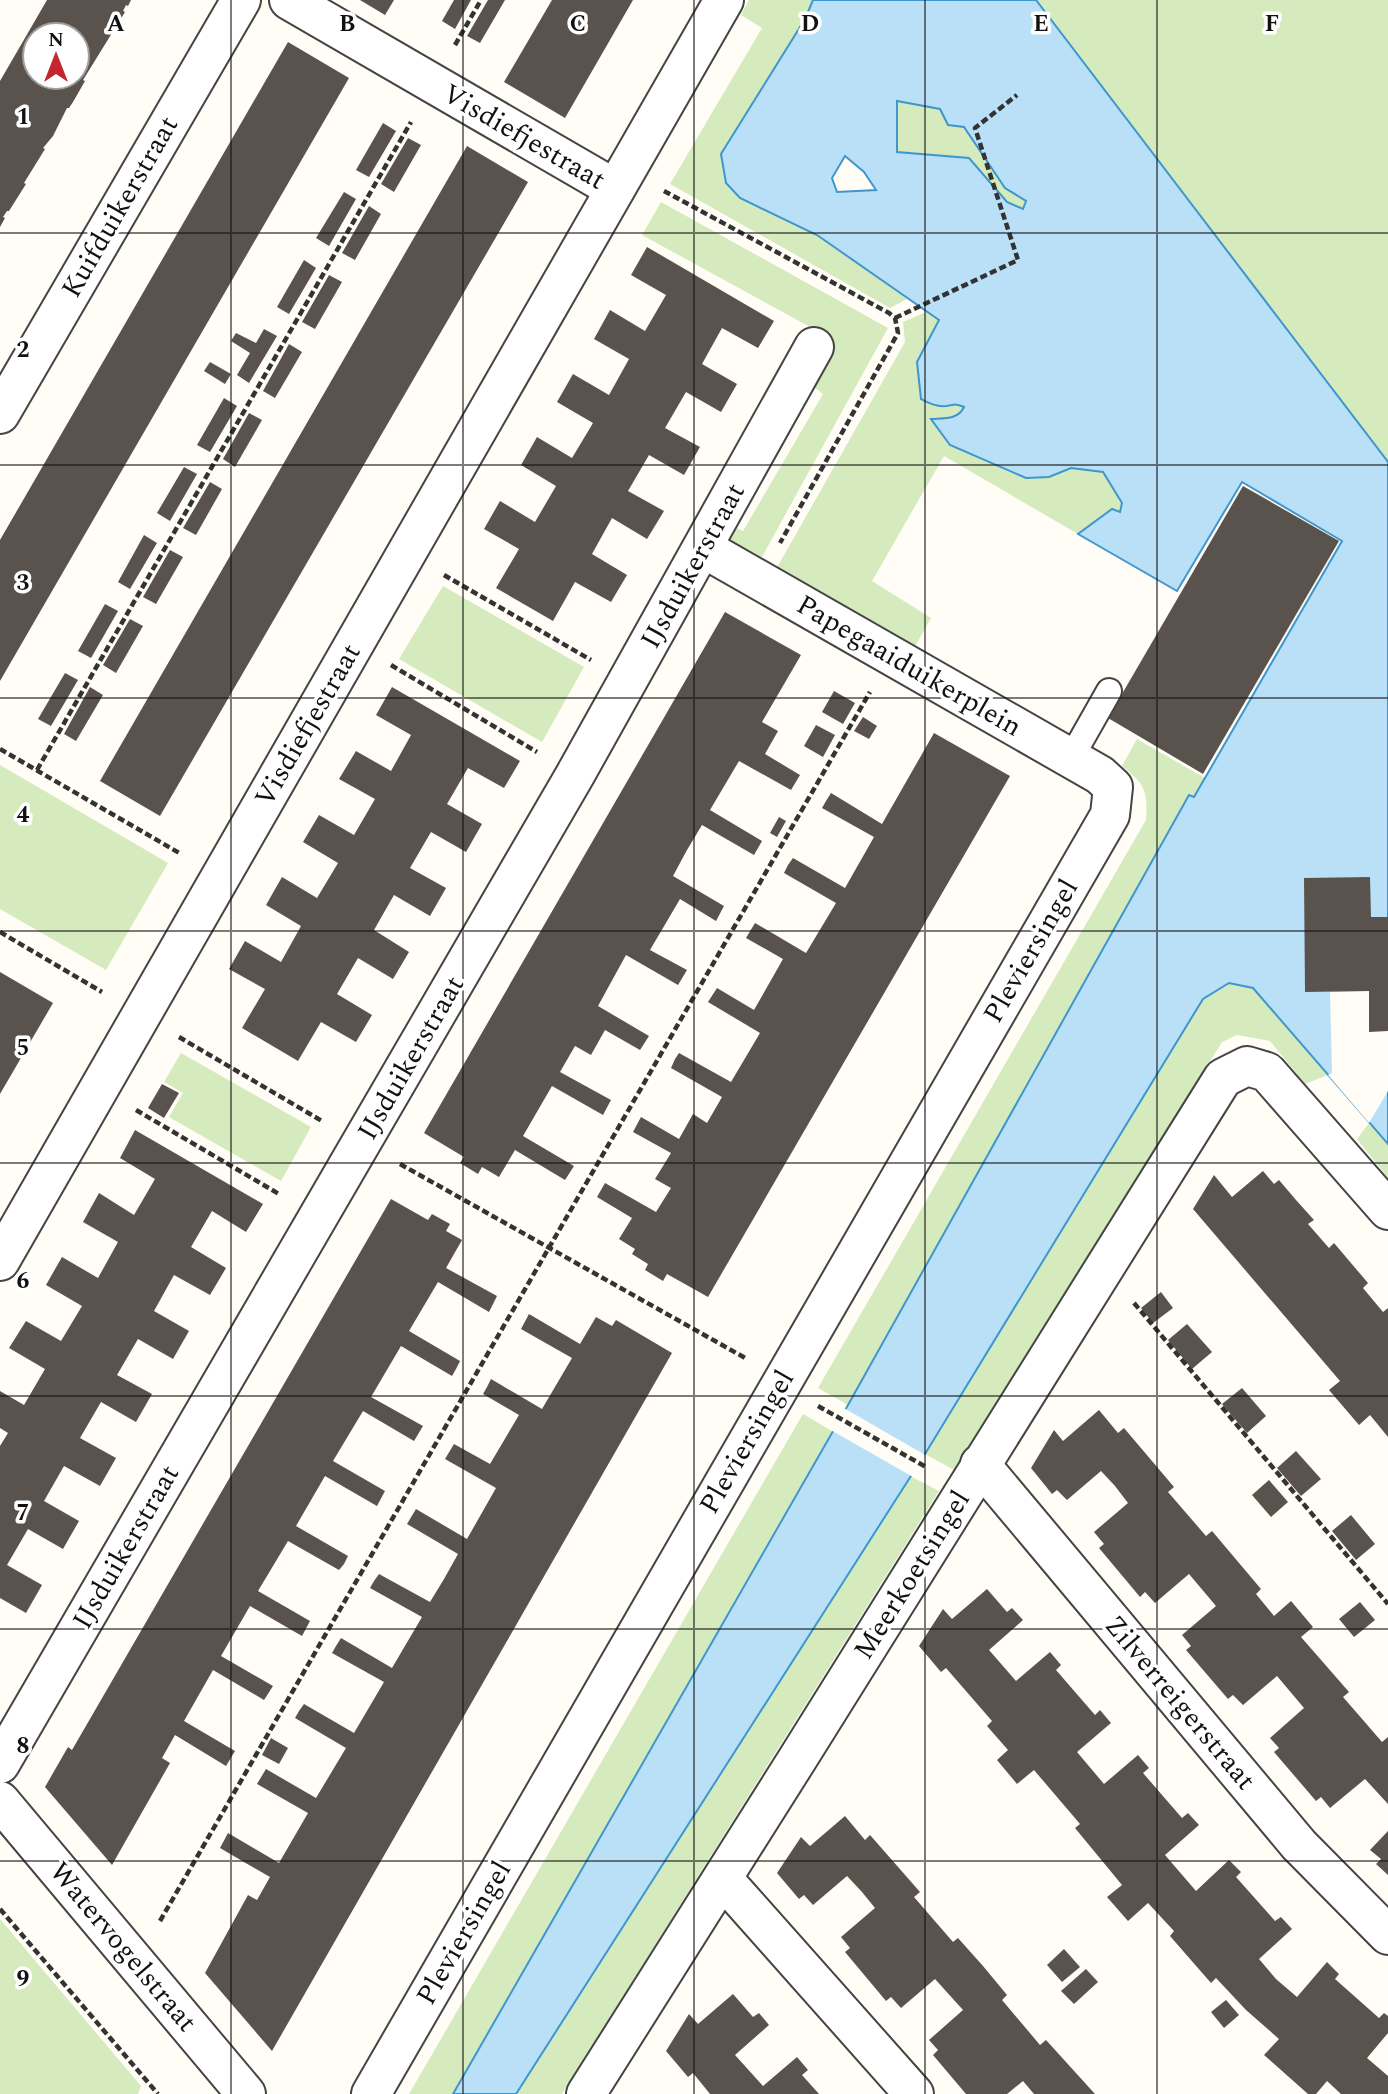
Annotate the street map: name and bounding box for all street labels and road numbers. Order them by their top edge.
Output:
street label: Visdiefjestraat [434,73,614,201]
street label: Kuifduikerstraat [50,108,190,306]
street label: IJsduikerstraat [630,475,756,657]
street label: Papegaaiduikerplein [788,584,1030,748]
street label: Visdiefjestraat [244,635,372,815]
street label: Pleviersingel [972,871,1090,1031]
street label: IJsduikerstraat [346,968,476,1148]
street label: Pleviersingel [688,1362,806,1522]
street label: IJsduikerstraat [61,1457,191,1637]
street label: Meerkoetsingel [843,1482,981,1668]
street label: Zilverreigerstraat [1094,1606,1266,1800]
street label: Watervogelstraat [39,1852,207,2042]
street label: Pleviersingel [405,1853,523,2013]

